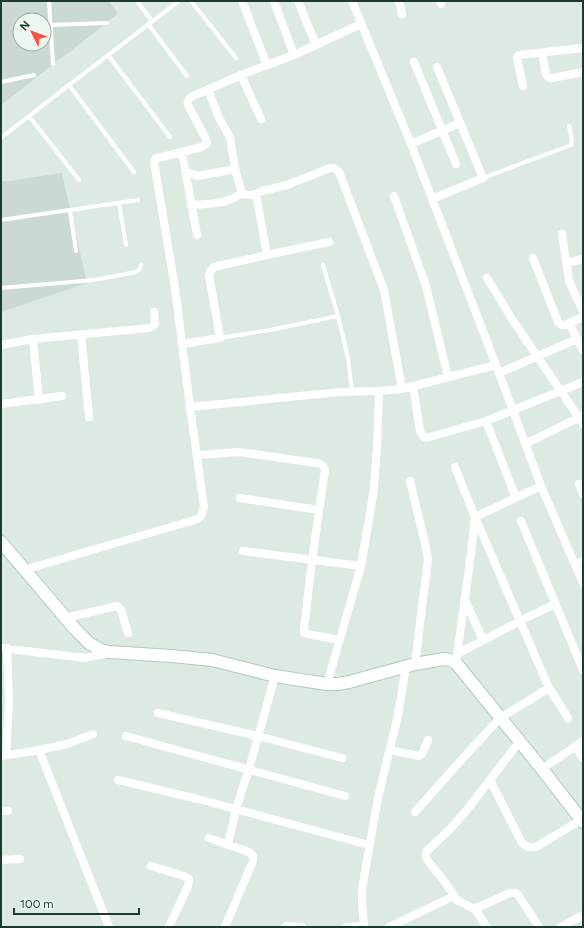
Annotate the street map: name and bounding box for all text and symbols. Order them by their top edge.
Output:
north arrow [12,12,52,52]
text: N [17,18,33,33]
scale bar [14,890,139,916]
text: 100 m [20,897,54,911]

